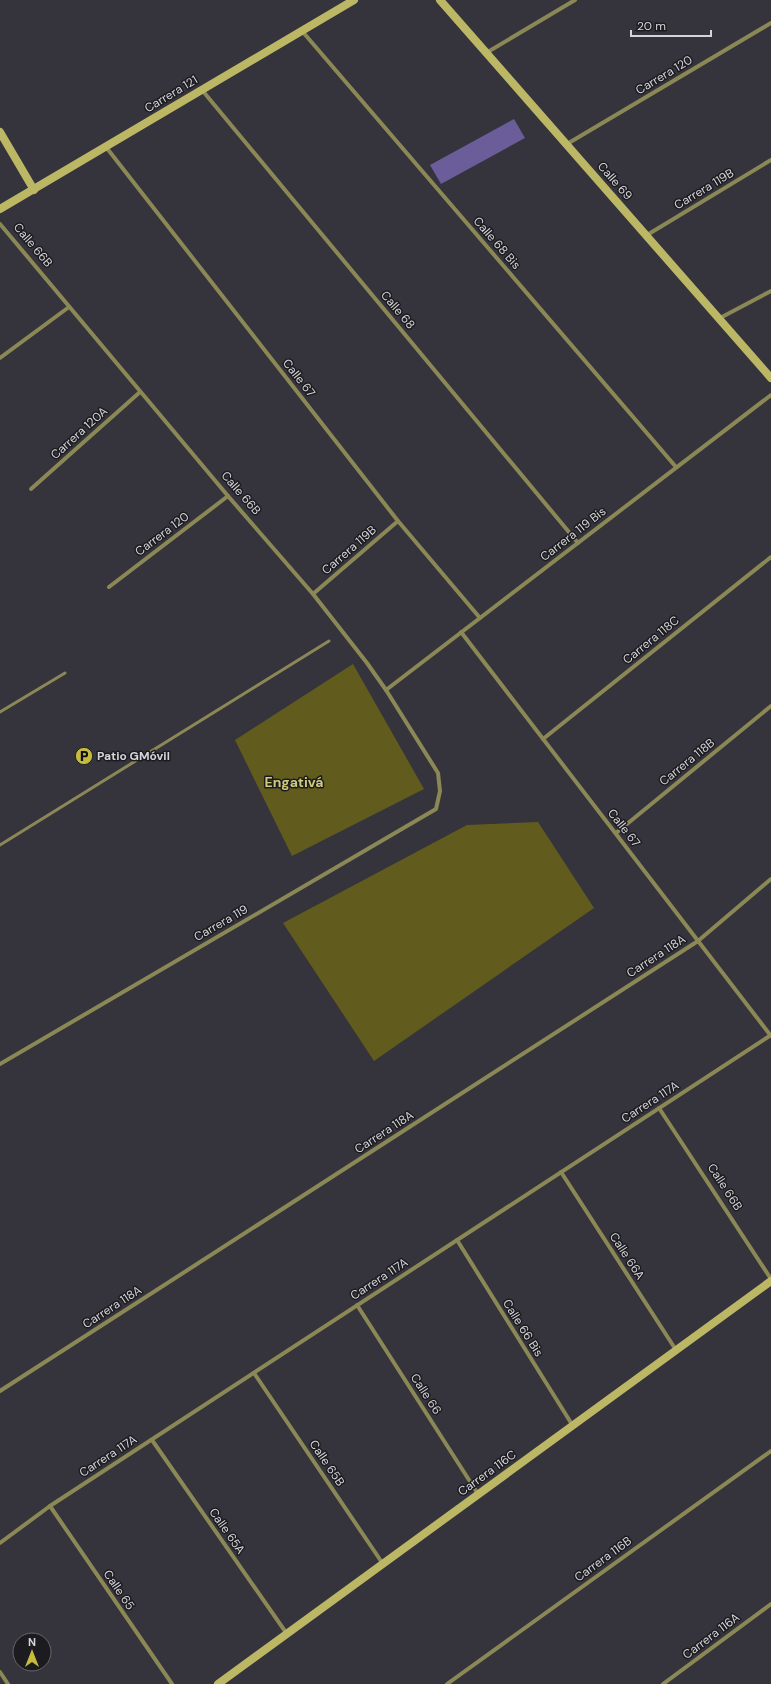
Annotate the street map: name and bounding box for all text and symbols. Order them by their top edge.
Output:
scale bar [631,12,711,38]
text: 20 m [637,18,666,34]
street label: Carrera 120 [633,52,695,98]
street label: Carrera 121 [142,72,200,116]
street label: Calle 69 [594,159,636,203]
street label: Carrera 119B [671,165,737,213]
street label: Calle 68 Bis [470,213,524,273]
street label: Calle 66B [10,220,56,270]
street label: Calle 68 [377,287,419,333]
street label: Calle 67 [279,356,319,400]
street label: Carrera 120A [47,403,111,463]
street label: Calle 66B [218,468,264,518]
street label: Carrera 119 Bis [537,503,609,565]
street label: Carrera 120 [132,508,192,560]
street label: Carrera 119B [318,522,380,578]
street label: Carrera 118C [619,612,683,668]
street label: Carrera 118B [656,735,718,789]
parking icon: Patio GMóvil [74,746,94,766]
place label: Patio GMóvil [97,748,170,764]
district label: Engativá [265,773,323,791]
street label: Calle 67 [604,806,644,850]
street label: Carrera 119 [191,901,251,945]
street label: Carrera 118A [623,931,689,981]
street label: Carrera 117A [618,1077,682,1127]
street label: Carrera 118A [351,1107,417,1157]
street label: Calle 66B [704,1160,746,1214]
street label: Calle 66A [606,1229,648,1283]
street label: Carrera 117A [347,1254,411,1304]
street label: Carrera 118A [79,1282,145,1332]
street label: Calle 66 Bis [499,1296,547,1360]
street label: Calle 66 [407,1371,445,1417]
street label: Carrera 117A [76,1431,140,1481]
street label: Calle 65B [306,1437,348,1489]
street label: Carrera 116C [455,1446,520,1500]
street label: Calle 65A [205,1505,249,1557]
street label: Carrera 116B [571,1533,635,1585]
street label: Calle 65 [100,1567,138,1613]
street label: Carrera 116A [679,1609,743,1663]
north arrow [12,1632,52,1672]
text: N [28,1635,36,1649]

